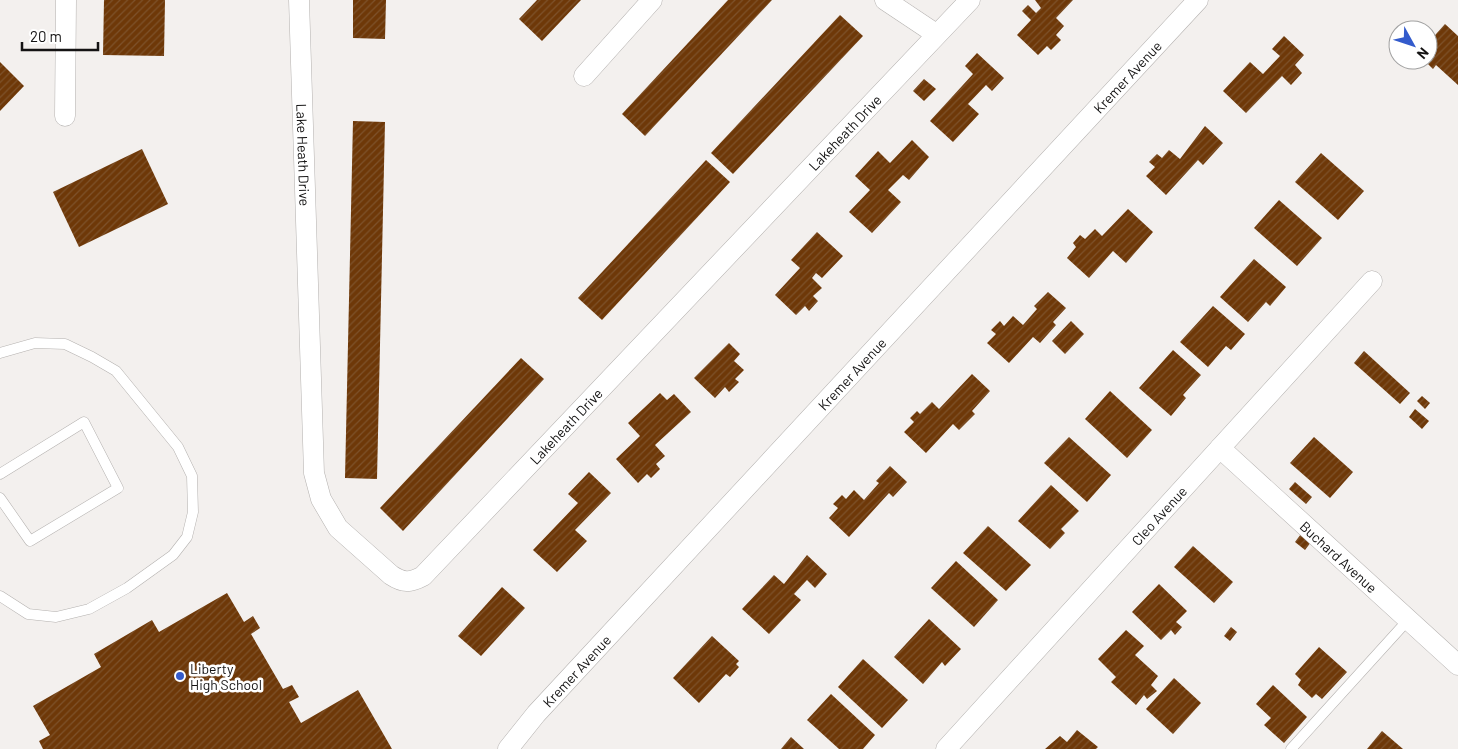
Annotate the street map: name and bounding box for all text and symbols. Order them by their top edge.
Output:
scale bar [22,20,99,52]
north arrow [1388,20,1438,70]
text: 20 m [30,27,62,45]
street label: Kremer Avenue [1089,37,1165,116]
text: N [1414,45,1433,63]
street label: Lakeheath Drive [805,91,884,174]
street label: Lake Heath Drive [294,103,314,206]
street label: Kremer Avenue [814,334,889,413]
street label: Lakeheath Drive [526,384,606,467]
street label: Cleo Avenue [1127,482,1190,548]
street label: Buchard Avenue [1297,517,1381,596]
street label: Kremer Avenue [539,631,614,710]
place label: Liberty High School [190,660,262,693]
marker: Liberty High School [174,670,186,682]

